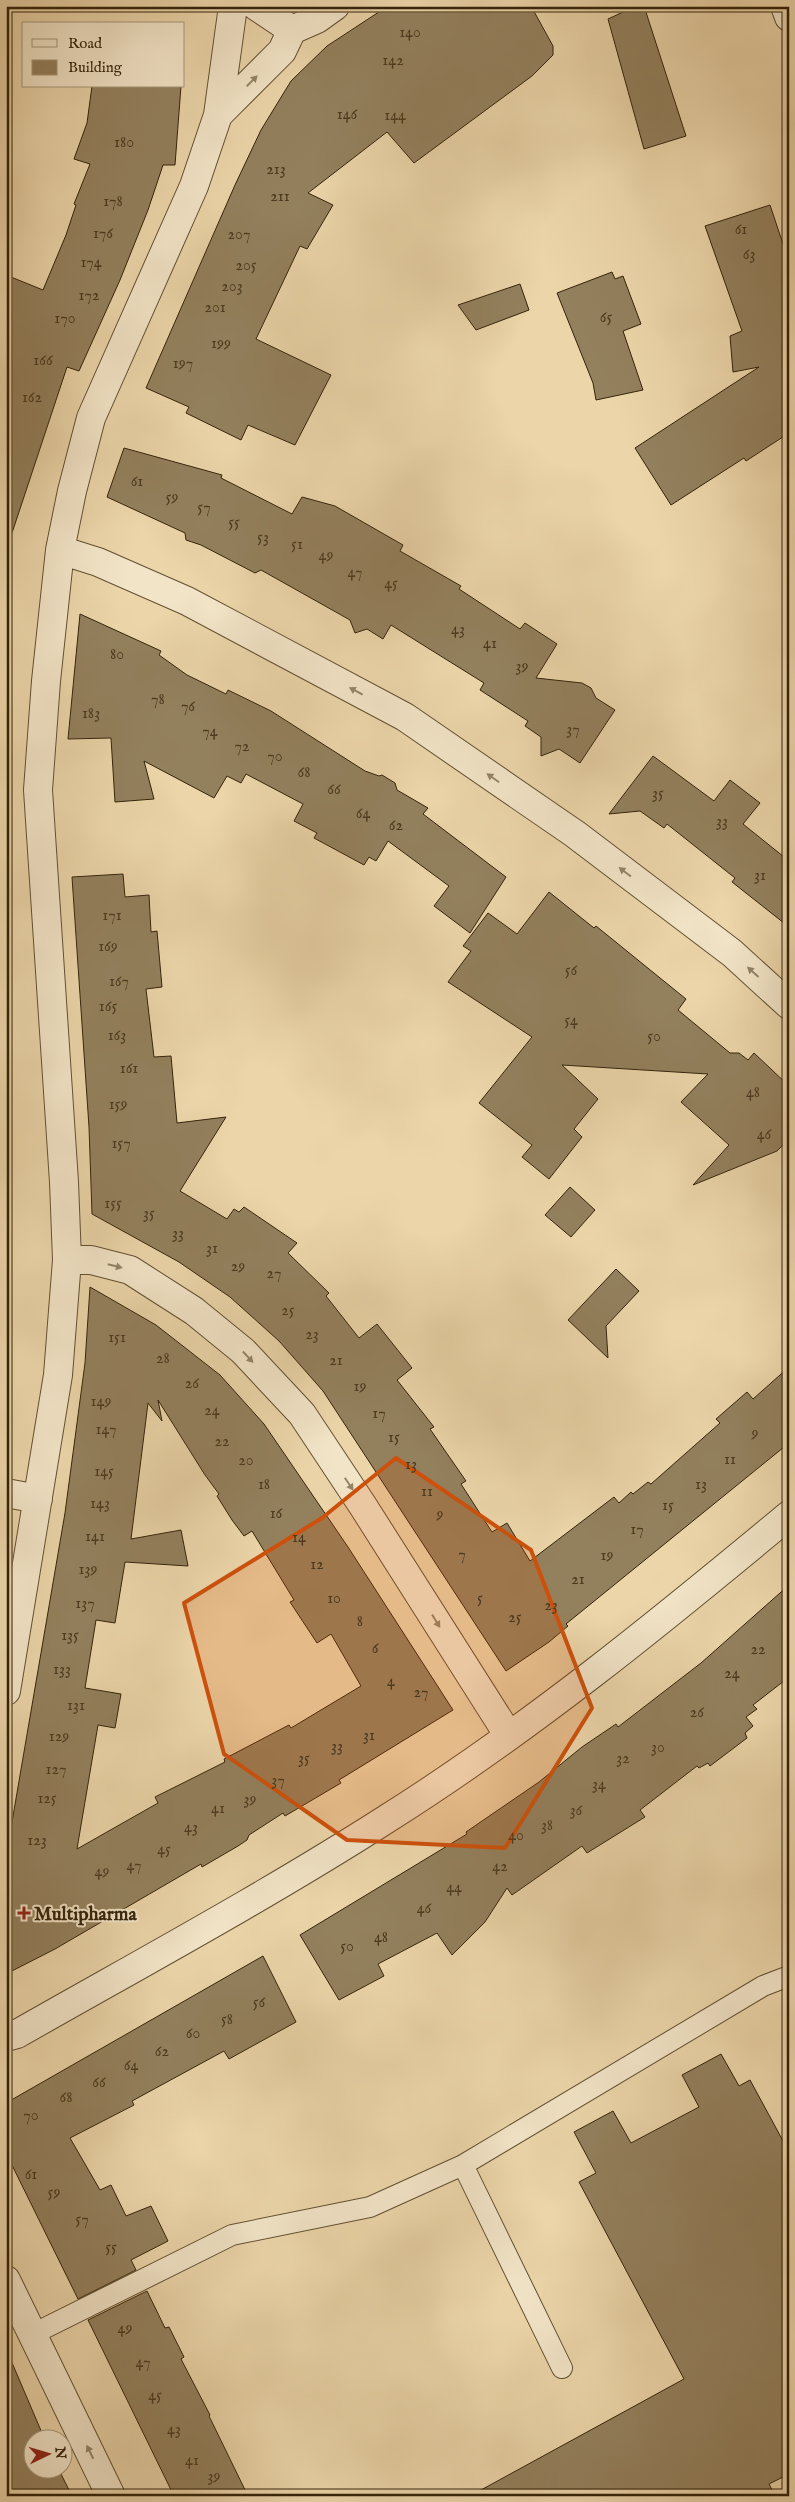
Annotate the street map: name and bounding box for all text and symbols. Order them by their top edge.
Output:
legend [22,22,185,88]
house number: 140 [399,23,421,43]
text: Road [68,34,103,53]
house number: 142 [382,51,404,71]
text: Building [68,58,123,77]
one-way arrow [246,75,258,87]
house number: 146 [337,105,358,125]
house number: 144 [384,106,406,126]
house number: 180 [114,133,134,153]
house number: 213 [266,160,286,180]
house number: 211 [270,187,290,207]
house number: 178 [103,192,123,212]
house number: 61 [735,220,747,240]
house number: 176 [93,224,113,244]
house number: 207 [228,225,250,245]
house number: 63 [743,245,755,265]
house number: 174 [80,253,102,273]
house number: 205 [235,256,257,276]
house number: 203 [221,277,243,297]
house number: 172 [79,286,99,306]
house number: 201 [204,298,226,318]
house number: 65 [600,308,612,328]
house number: 170 [54,309,76,329]
house number: 199 [211,334,231,354]
house number: 166 [33,351,53,371]
house number: 197 [173,354,193,374]
house number: 162 [22,388,42,408]
house number: 61 [131,472,143,492]
house number: 59 [166,488,178,508]
house number: 57 [197,498,211,518]
house number: 55 [228,513,240,533]
house number: 53 [257,528,269,548]
house number: 51 [291,535,303,555]
house number: 49 [319,546,333,566]
house number: 47 [348,563,362,583]
house number: 45 [384,574,398,594]
house number: 43 [451,620,465,640]
house number: 41 [483,634,497,654]
house number: 80 [110,645,124,665]
house number: 39 [516,657,528,677]
one-way arrow [348,687,363,695]
house number: 78 [151,690,165,710]
house number: 76 [181,697,195,717]
house number: 183 [82,704,100,724]
house number: 37 [566,720,580,740]
house number: 74 [202,722,218,742]
house number: 72 [235,737,250,757]
house number: 70 [267,747,283,767]
house number: 68 [297,763,311,783]
one-way arrow [486,773,500,783]
house number: 66 [327,780,341,800]
house number: 35 [652,784,664,804]
house number: 64 [356,804,370,824]
house number: 33 [716,812,728,832]
house number: 62 [389,816,403,836]
house number: 31 [754,866,766,886]
one-way arrow [618,867,632,877]
house number: 171 [102,906,122,926]
house number: 169 [98,937,118,957]
house number: 56 [565,961,578,981]
one-way arrow [747,966,759,978]
house number: 167 [109,972,129,992]
house number: 165 [99,997,117,1017]
house number: 54 [564,1011,578,1031]
house number: 163 [108,1026,126,1046]
house number: 50 [647,1027,661,1047]
house number: 161 [120,1059,138,1079]
house number: 48 [746,1083,760,1103]
house number: 159 [109,1095,127,1115]
house number: 46 [757,1125,772,1145]
house number: 157 [111,1134,131,1154]
house number: 155 [104,1194,122,1214]
house number: 35 [143,1204,155,1224]
house number: 33 [172,1224,184,1244]
house number: 31 [206,1239,218,1259]
house number: 29 [231,1257,245,1277]
one-way arrow [108,1263,123,1271]
house number: 27 [267,1264,281,1284]
house number: 25 [281,1301,295,1321]
house number: 23 [305,1325,319,1345]
house number: 151 [108,1328,126,1348]
house number: 28 [156,1349,170,1369]
one-way arrow [242,1351,254,1363]
house number: 21 [329,1351,343,1371]
house number: 26 [185,1374,199,1394]
house number: 19 [354,1377,366,1397]
house number: 149 [91,1392,111,1412]
house number: 24 [204,1401,220,1421]
house number: 17 [372,1404,386,1424]
house number: 147 [96,1420,116,1440]
house number: 9 [751,1424,759,1444]
house number: 15 [388,1428,400,1448]
house number: 22 [214,1432,230,1452]
house number: 11 [724,1450,736,1470]
house number: 20 [238,1451,254,1471]
house number: 13 [405,1455,417,1475]
house number: 145 [94,1462,114,1482]
house number: 18 [258,1475,270,1495]
house number: 13 [695,1475,707,1495]
one-way arrow [344,1477,354,1491]
house number: 11 [421,1482,433,1502]
house number: 143 [90,1494,110,1514]
house number: 15 [662,1496,674,1516]
house number: 16 [270,1504,283,1524]
house number: 9 [436,1505,444,1525]
house number: 17 [630,1520,644,1540]
house number: 141 [85,1527,105,1547]
house number: 14 [292,1528,306,1548]
house number: 7 [458,1545,466,1565]
house number: 19 [601,1546,613,1566]
house number: 12 [310,1555,324,1575]
house number: 139 [79,1560,97,1580]
house number: 21 [571,1570,585,1590]
house number: 10 [327,1589,341,1609]
house number: 5 [477,1589,483,1609]
house number: 137 [75,1594,95,1614]
house number: 23 [544,1596,558,1616]
house number: 25 [508,1608,522,1628]
house number: 8 [357,1612,363,1632]
one-way arrow [432,1615,441,1628]
house number: 135 [61,1626,79,1646]
house number: 6 [372,1639,379,1659]
house number: 22 [750,1640,766,1660]
house number: 133 [53,1660,71,1680]
house number: 24 [724,1664,740,1684]
house number: 4 [387,1672,395,1692]
house number: 27 [414,1683,428,1703]
house number: 131 [67,1696,85,1716]
house number: 26 [690,1703,704,1723]
house number: 31 [363,1726,375,1746]
house number: 129 [49,1727,69,1747]
house number: 33 [331,1737,343,1757]
house number: 30 [651,1738,665,1758]
house number: 35 [298,1749,310,1769]
house number: 32 [616,1749,630,1769]
house number: 127 [46,1760,66,1780]
house number: 37 [271,1771,285,1791]
house number: 34 [592,1775,606,1795]
house number: 125 [37,1789,57,1809]
house number: 39 [244,1790,256,1810]
house number: 41 [211,1799,225,1819]
house number: 36 [570,1801,583,1821]
house number: 38 [541,1816,553,1836]
house number: 43 [184,1818,198,1838]
house number: 40 [508,1826,524,1846]
house number: 123 [27,1831,47,1851]
house number: 45 [157,1840,171,1860]
house number: 47 [127,1856,141,1876]
house number: 42 [492,1857,508,1877]
house number: 49 [95,1862,109,1882]
house number: 44 [446,1878,462,1898]
house number: 46 [417,1899,432,1919]
place label: Multipharma [34,1903,137,1927]
marker: Multipharma [18,1907,30,1919]
house number: 48 [374,1928,388,1948]
house number: 50 [340,1937,354,1957]
house number: 56 [253,1993,266,2013]
house number: 58 [221,2010,233,2030]
house number: 60 [186,2024,200,2044]
house number: 62 [155,2042,169,2062]
house number: 64 [124,2056,138,2076]
house number: 66 [92,2073,106,2093]
house number: 68 [59,2088,73,2108]
house number: 70 [23,2106,39,2126]
house number: 61 [25,2165,37,2185]
house number: 59 [48,2183,60,2203]
house number: 57 [75,2210,89,2230]
house number: 55 [105,2238,117,2258]
house number: 49 [118,2319,132,2339]
house number: 47 [136,2353,150,2373]
house number: 45 [148,2386,162,2406]
house number: 43 [167,2420,181,2440]
north arrow [22,2430,72,2480]
text: N [50,2445,69,2460]
one-way arrow [86,2445,94,2459]
house number: 41 [185,2451,199,2471]
house number: 39 [208,2467,220,2487]

